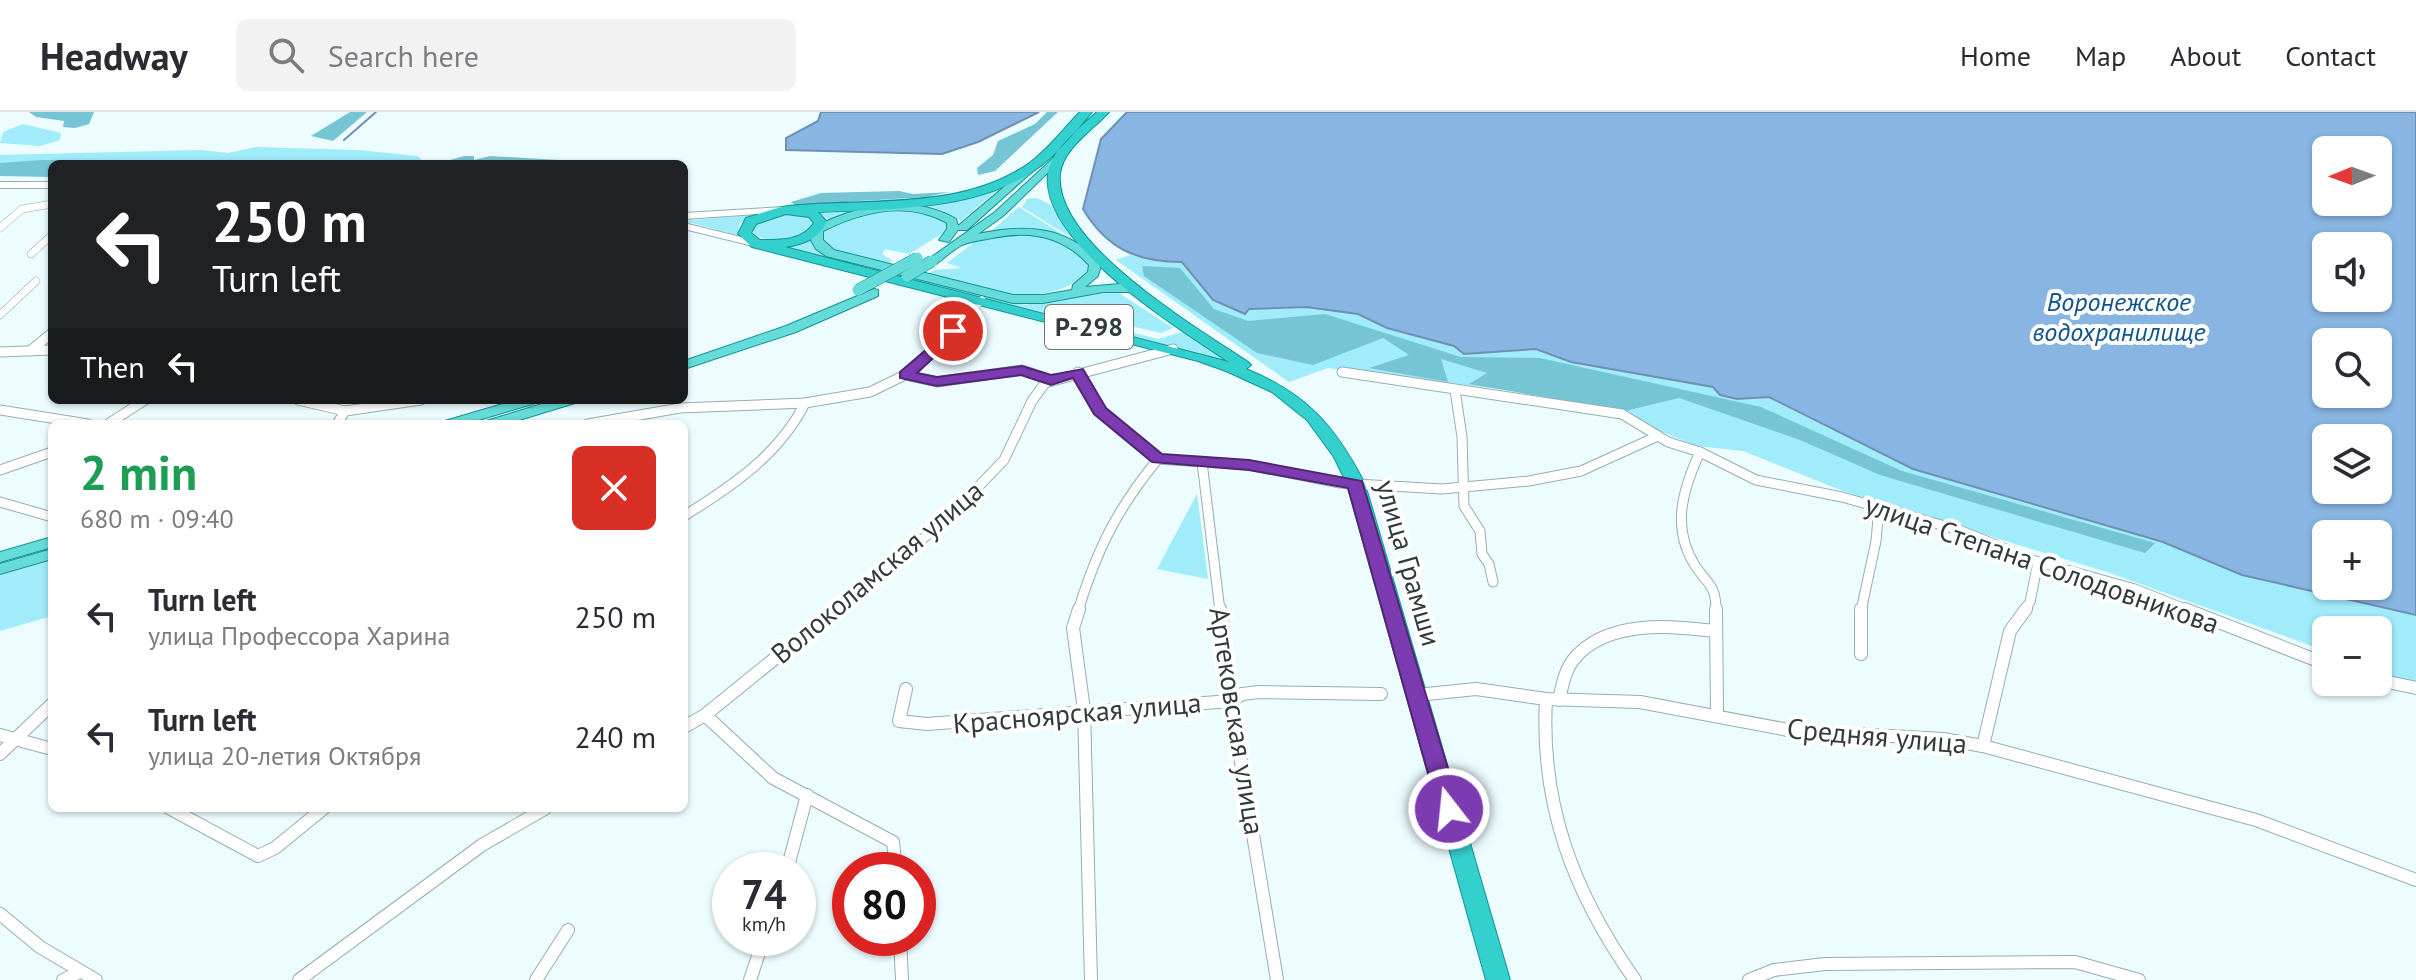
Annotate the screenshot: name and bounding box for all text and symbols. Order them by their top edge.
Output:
search box [236,19,796,91]
text: Headway [40,31,188,80]
icon: search [264,33,308,77]
text: Search here [328,36,479,75]
text: Home [1960,37,2031,74]
text: Map [2075,37,2126,74]
text: About [2170,37,2241,74]
text: Contact [2285,37,2376,74]
north arrow [2312,136,2392,216]
map controls [2312,136,2392,696]
text: 250 m [212,185,367,257]
icon: left [80,192,184,296]
button: sound [2312,232,2392,312]
text: Turn left [212,255,341,302]
water label: Воронежское водохранилище [2032,285,2206,348]
pin [919,297,987,365]
road number: Р-298 [1045,305,1133,349]
icon: arrive [931,309,975,353]
button: search [2312,328,2392,408]
icon: left [161,344,205,388]
text: Then [80,347,145,386]
button: layers [2312,424,2392,504]
text: 2 min [80,441,197,503]
button: close [572,446,656,530]
street label: Волоколамская улица [763,472,991,671]
street label: улица Грамши [1368,476,1451,650]
street label: улица Степана Солодовникова [1860,485,2224,642]
text: 680 m · 09:40 [80,502,234,535]
button: + [2312,520,2392,600]
text: Turn left [148,580,256,619]
icon: left [80,594,124,638]
text: 250 m [575,597,656,636]
street label: Артековская улица [1201,604,1274,837]
button: − [2312,616,2392,696]
text: улица Профессора Харина [148,619,450,652]
street label: Красноярская улица [951,683,1203,742]
text: Turn left [148,700,256,739]
street label: Средняя улица [1786,709,1968,762]
icon: left [80,714,124,758]
text: 240 m [575,717,656,756]
text: улица 20-летия Октября [148,739,421,772]
position arrow [1407,767,1491,851]
speed limit sign: 80 [832,852,936,956]
text: 74 [741,868,787,920]
text: km/h [742,911,786,937]

